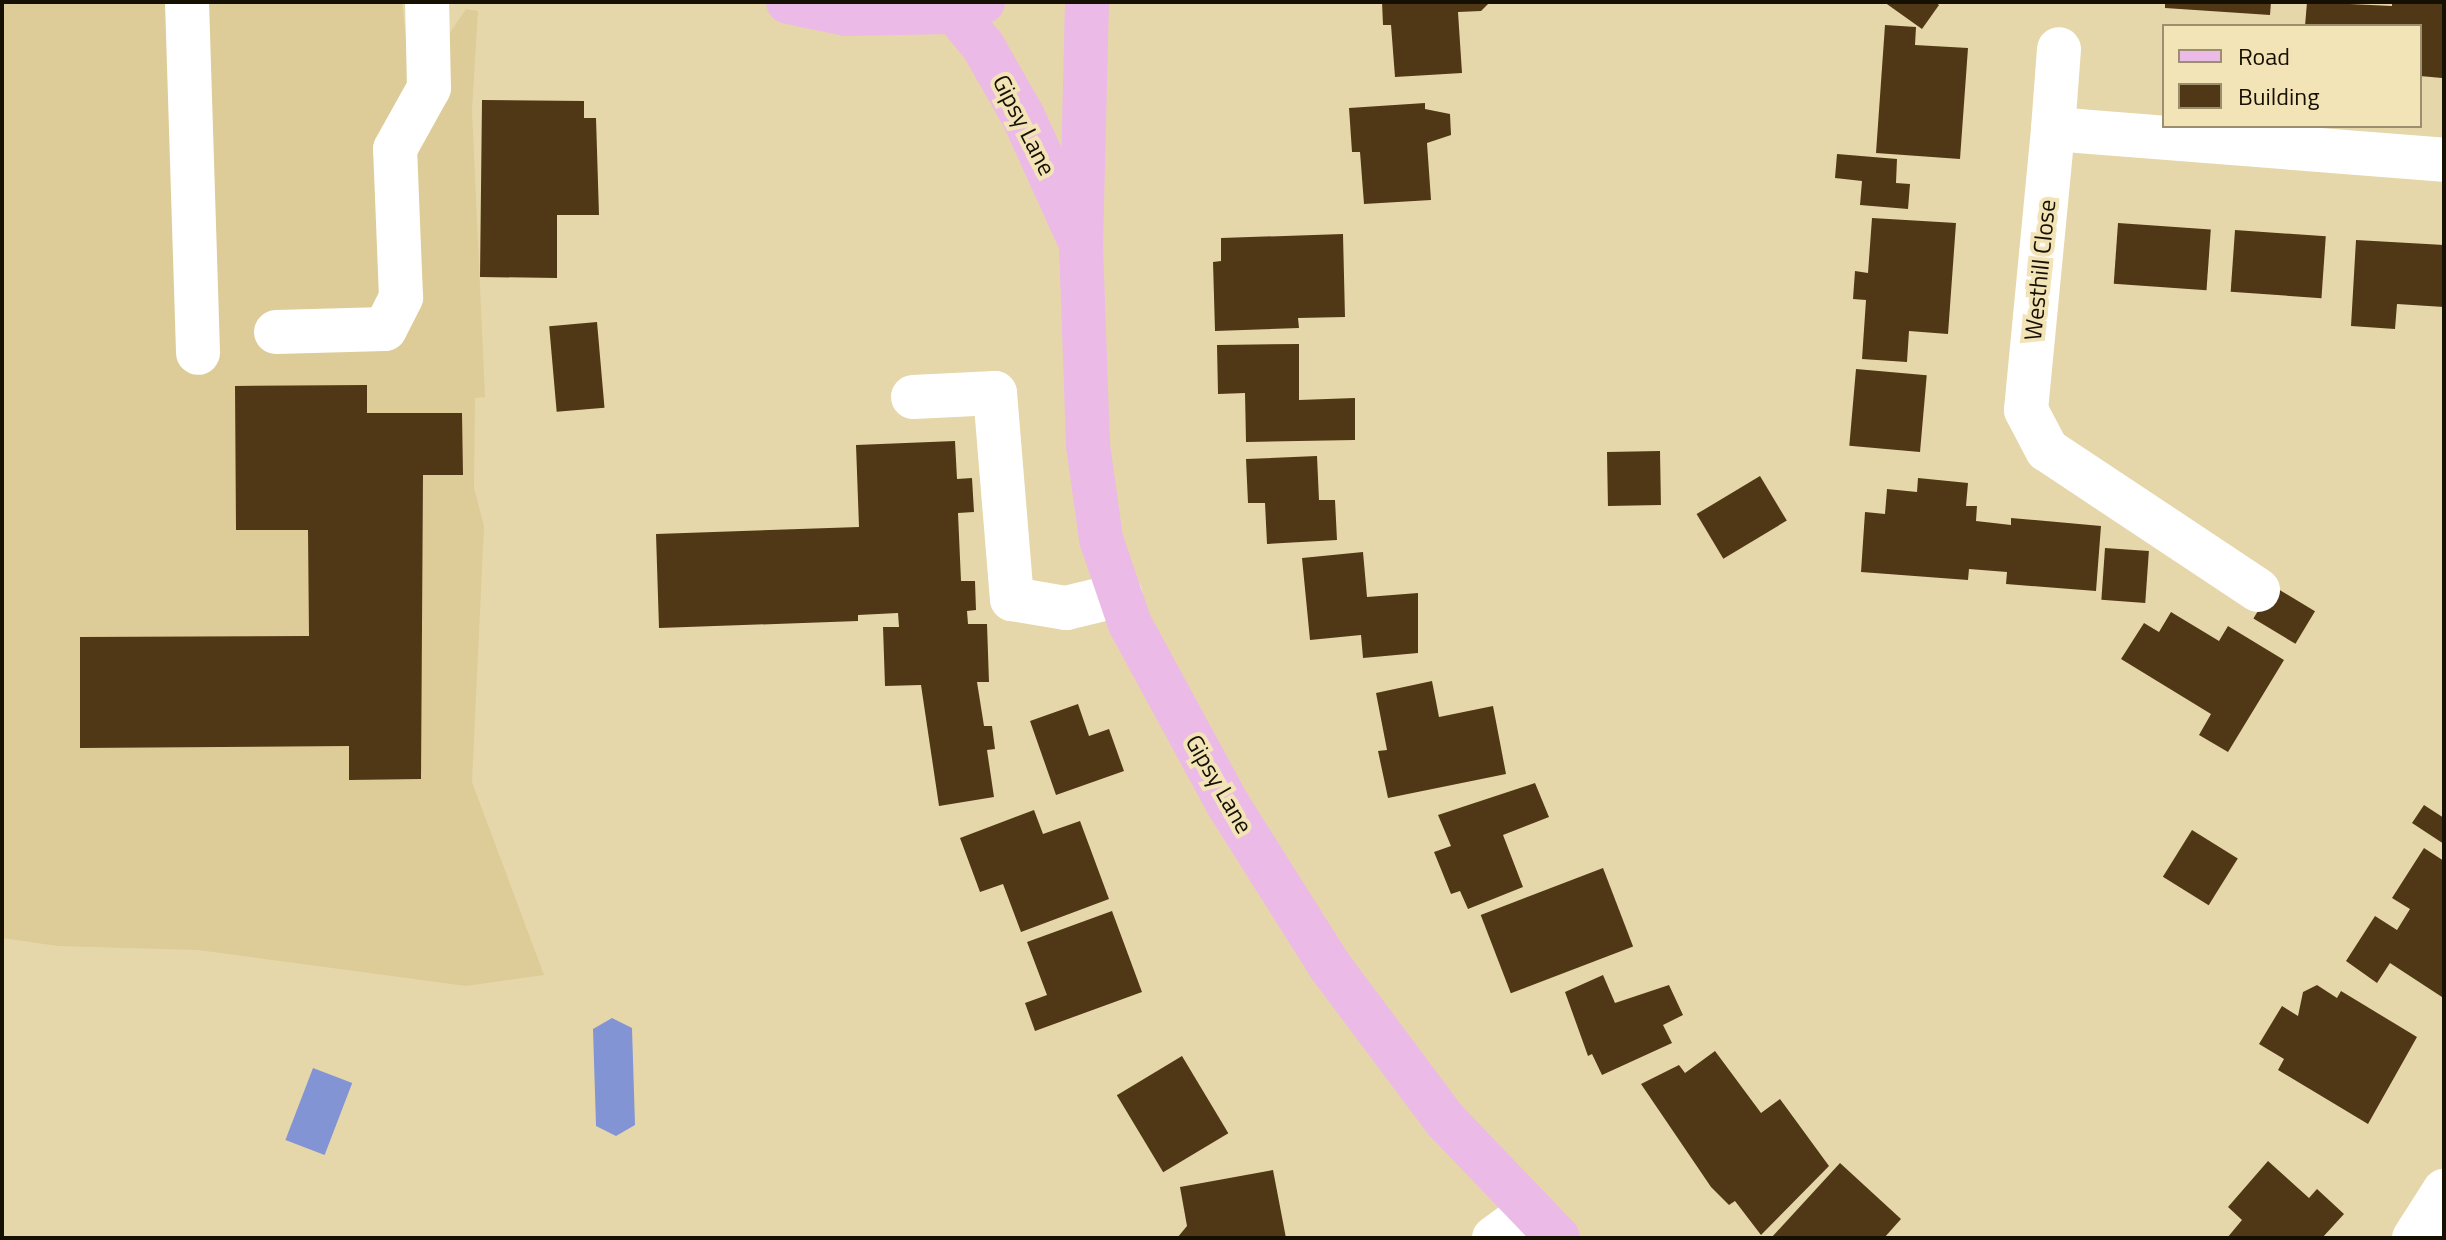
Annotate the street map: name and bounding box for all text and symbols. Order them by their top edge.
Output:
legend [2162,24,2422,128]
text: Road [2238,38,2290,74]
street label: Gipsy Lane [986,70,1062,180]
text: Building [2238,78,2320,114]
street label: Westhill Close [2018,198,2062,342]
street label: Gipsy Lane [1179,730,1259,838]

